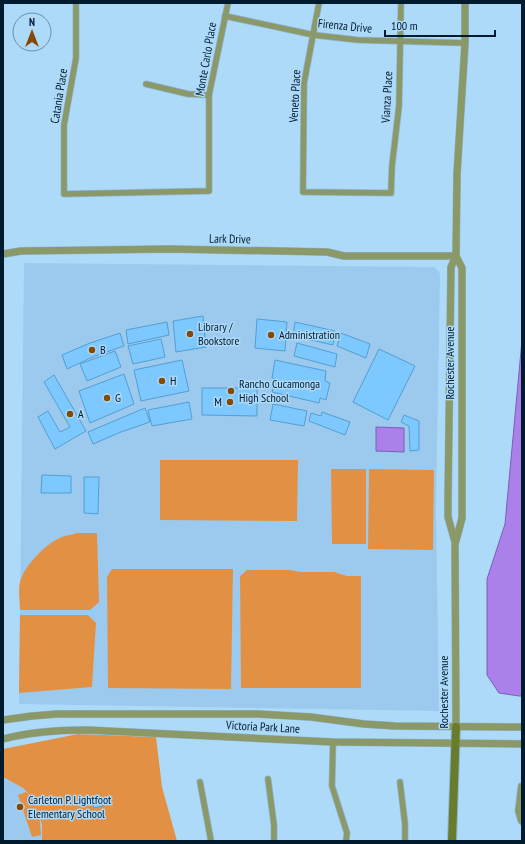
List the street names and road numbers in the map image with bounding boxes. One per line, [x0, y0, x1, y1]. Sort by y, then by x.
street label: Firenza Drive [317, 15, 373, 36]
street label: Monte Carlo Place [192, 21, 219, 97]
street label: Catania Place [47, 67, 70, 125]
street label: Veneto Place [286, 69, 303, 124]
street label: Vianza Place [378, 71, 395, 124]
street label: Lark Drive [209, 231, 251, 246]
street label: Rochester Avenue [442, 326, 457, 400]
street label: Rochester Avenue [436, 655, 451, 729]
street label: Victoria Park Lane [225, 717, 300, 736]

